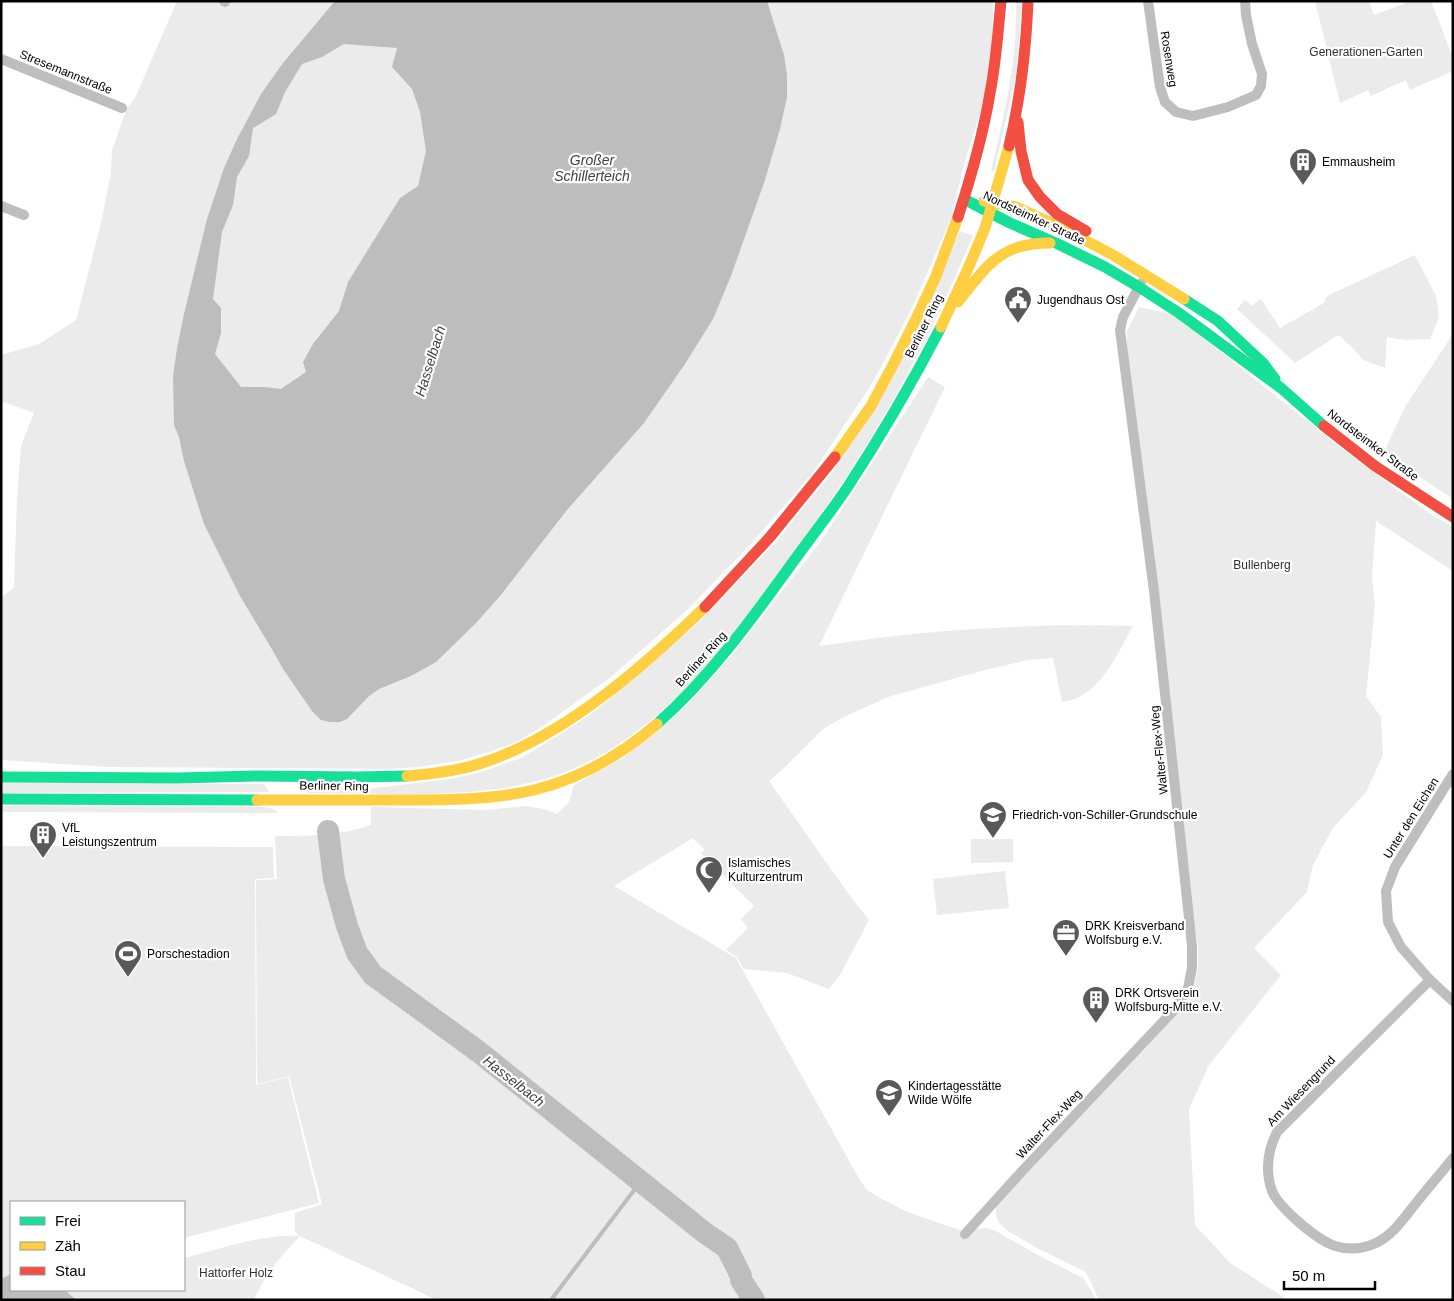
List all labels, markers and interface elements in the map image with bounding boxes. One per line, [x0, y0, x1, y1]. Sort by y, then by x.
street label: Rosenweg [1158, 30, 1180, 88]
park label: Generationen-Garten [1309, 45, 1423, 59]
street label: Stresemannstraße [18, 47, 115, 97]
building icon: Emmausheim [1288, 147, 1318, 186]
water label: Großer Schillerteich [554, 152, 630, 184]
place label: Emmausheim [1322, 155, 1395, 169]
street label: Nordsteimker Straße [981, 188, 1087, 248]
public building icon: Jugendhaus Ost [1003, 285, 1033, 324]
street label: Berliner Ring [902, 292, 946, 360]
place label: Jugendhaus Ost [1037, 293, 1125, 307]
water label: Hasselbach [412, 323, 448, 398]
street label: Nordsteimker Straße [1325, 406, 1422, 484]
park label: Bullenberg [1233, 558, 1291, 572]
street label: Berliner Ring [673, 629, 729, 689]
street label: Walter-Flex-Weg [1147, 705, 1171, 795]
street label: Unter den Eichen [1380, 775, 1442, 861]
street label: Berliner Ring [299, 778, 369, 794]
school or university icon: Friedrich-von-Schiller-Grundschule [978, 800, 1008, 839]
place label: Friedrich-von-Schiller-Grundschule [1012, 808, 1198, 822]
building icon: VfL Leistungszentrum [28, 820, 58, 859]
place label: VfL Leistungszentrum [62, 821, 157, 849]
mosque icon: Islamisches Kulturzentrum [694, 855, 724, 894]
place label: Islamisches Kulturzentrum [728, 856, 803, 884]
office icon: DRK Kreisverband Wolfsburg e.V. [1051, 918, 1081, 957]
place label: DRK Kreisverband Wolfsburg e.V. [1085, 919, 1184, 947]
sports icon: Porschestadion [113, 939, 143, 978]
place label: Porschestadion [147, 947, 230, 961]
building icon: DRK Ortsverein Wolfsburg-Mitte e.V. [1081, 985, 1111, 1024]
place label: DRK Ortsverein Wolfsburg-Mitte e.V. [1115, 986, 1222, 1014]
water label: Hasselbach [480, 1052, 548, 1110]
street label: Am Wiesengrund [1264, 1053, 1338, 1129]
school or university icon: Kindertagesstätte Wilde Wölfe [874, 1078, 904, 1117]
place label: Kindertagesstätte Wilde Wölfe [908, 1079, 1002, 1107]
street label: Walter-Flex-Weg [1013, 1087, 1085, 1161]
legend [10, 1201, 185, 1291]
text: Frei [55, 1212, 81, 1229]
text: Zäh [55, 1237, 81, 1254]
scale bar [1284, 1258, 1375, 1290]
text: Stau [55, 1262, 86, 1279]
park label: Hattorfer Holz [199, 1266, 273, 1280]
text: 50 m [1292, 1267, 1325, 1284]

